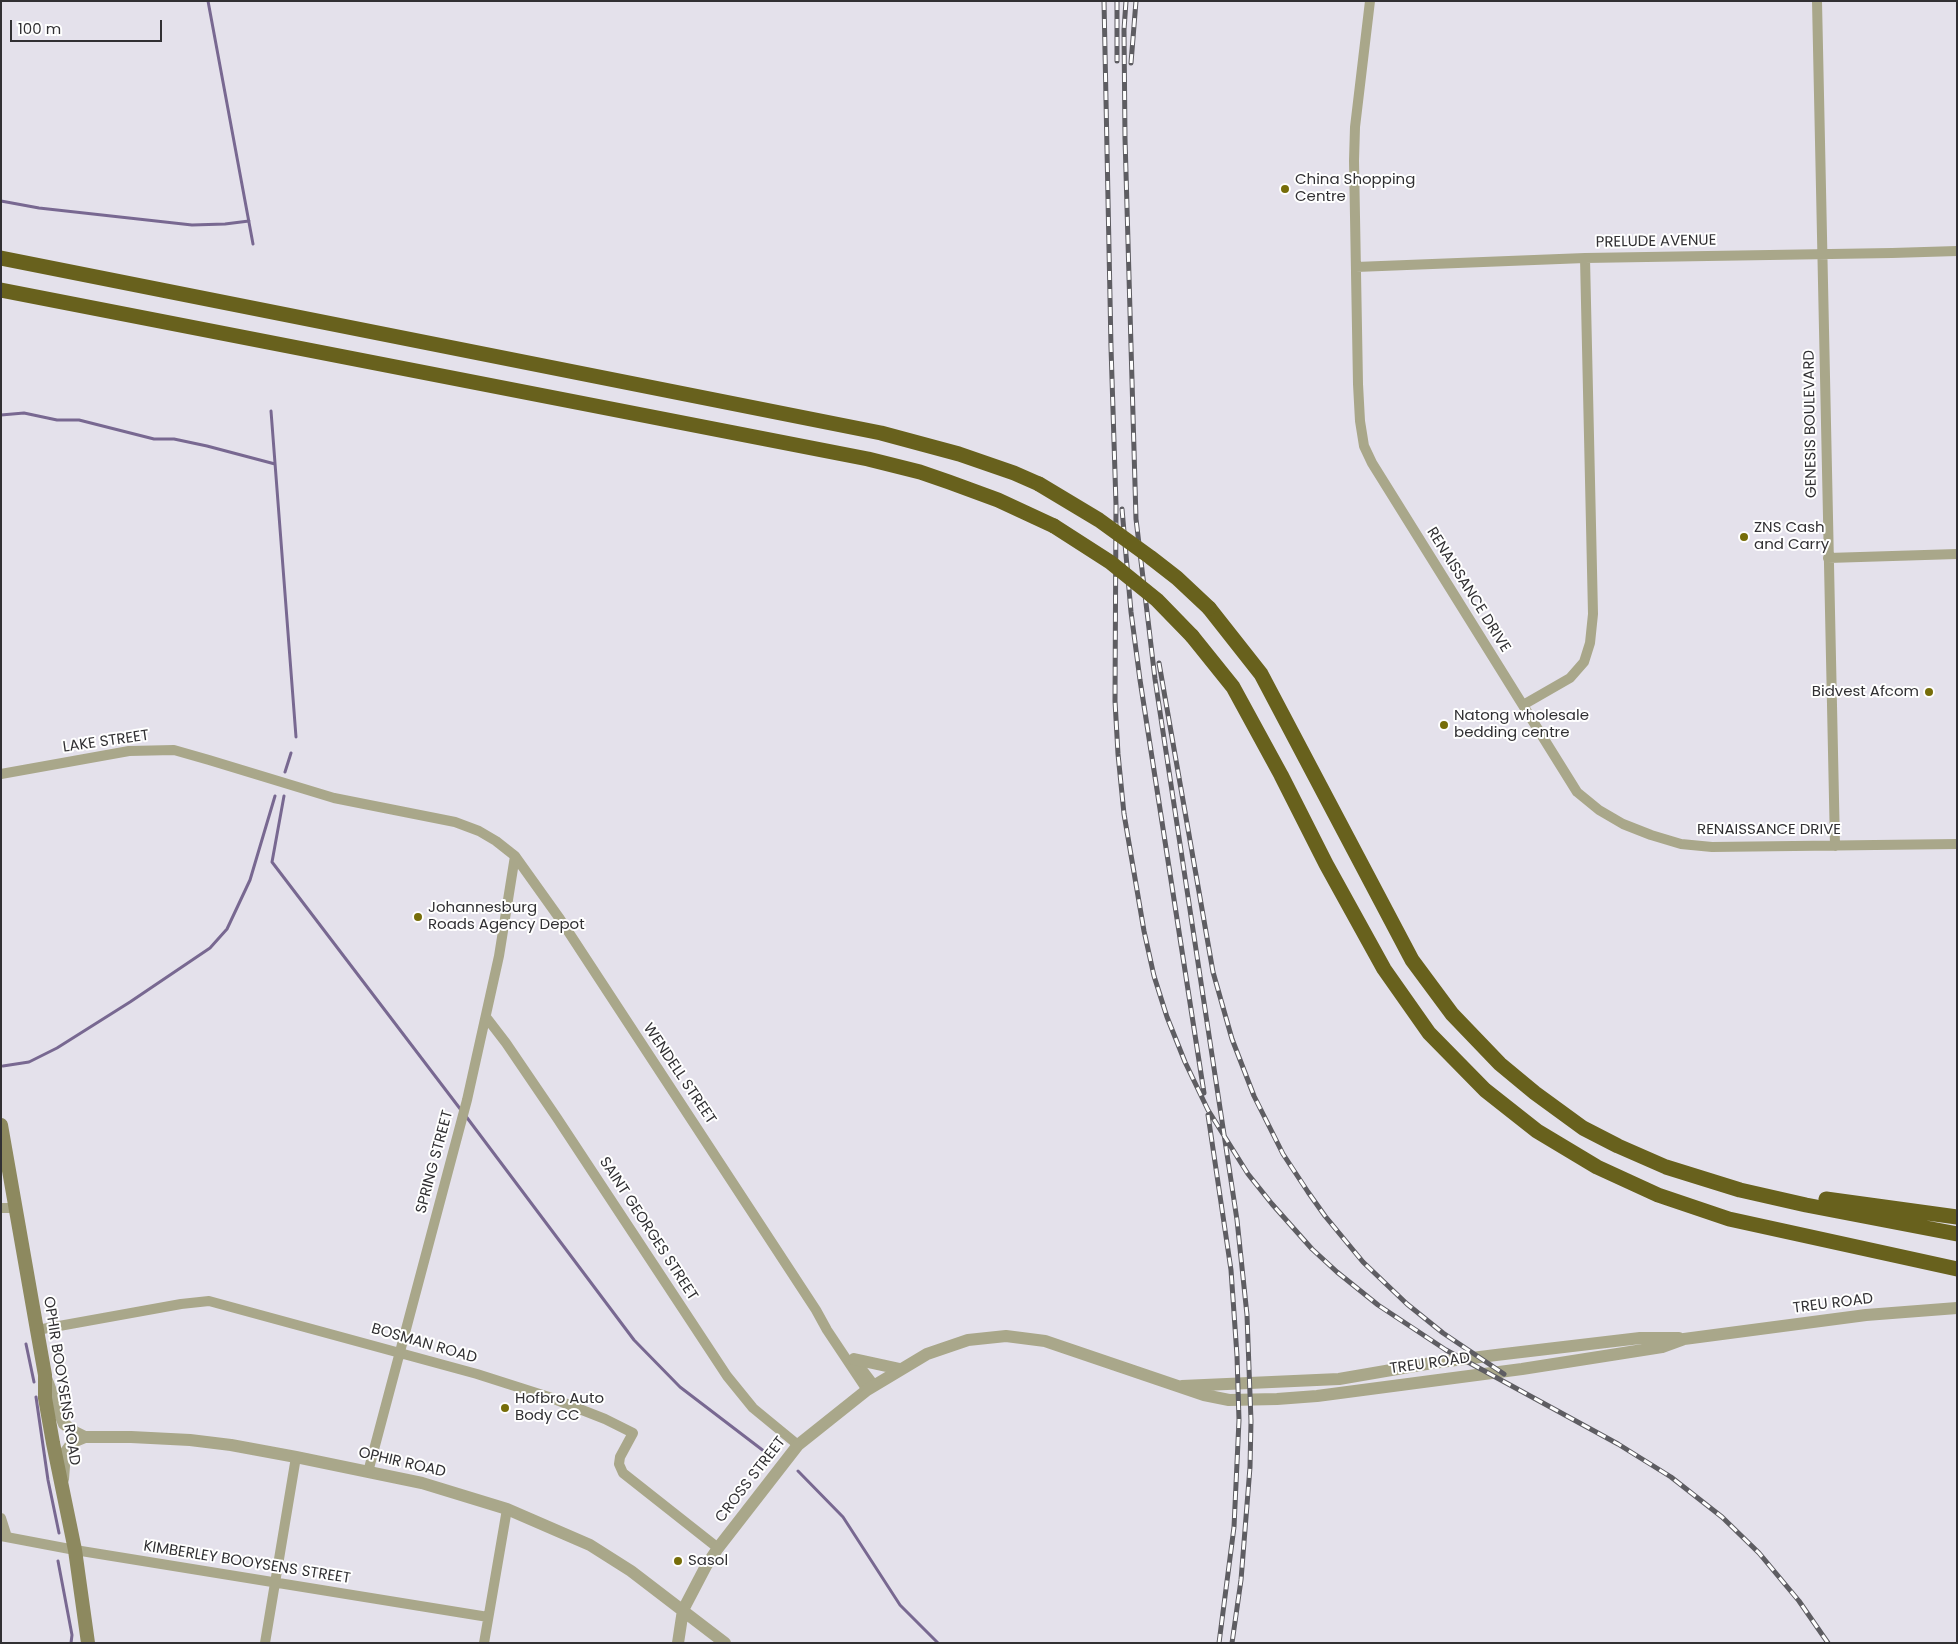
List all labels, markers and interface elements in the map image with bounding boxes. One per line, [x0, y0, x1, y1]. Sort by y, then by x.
scale bar [12, 10, 165, 42]
text: 100 m [18, 18, 61, 39]
place label: China Shopping Centre [1295, 171, 1415, 206]
marker: China Shopping Centre [1279, 183, 1291, 195]
street label: PRELUDE AVENUE [1595, 232, 1717, 252]
street label: GENESIS BOULEVARD [1801, 350, 1821, 498]
place label: ZNS Cash and Carry [1754, 519, 1829, 554]
street label: RENAISSANCE DRIVE [1422, 524, 1514, 656]
marker: ZNS Cash and Carry [1738, 531, 1750, 543]
place label: Bidvest Afcom [1812, 683, 1919, 701]
marker: Bidvest Afcom [1923, 686, 1935, 698]
place label: Natong wholesale bedding centre [1454, 707, 1589, 742]
marker: Natong wholesale bedding centre [1438, 719, 1450, 731]
street label: LAKE STREET [62, 727, 150, 757]
street label: RENAISSANCE DRIVE [1697, 821, 1841, 839]
place label: Johannesburg Roads Agency Depot [428, 899, 585, 934]
marker: Johannesburg Roads Agency Depot [412, 911, 424, 923]
street label: WENDELL STREET [639, 1020, 719, 1128]
street label: SPRING STREET [413, 1108, 457, 1216]
street label: SAINT GEORGES STREET [595, 1154, 701, 1304]
street label: TREU ROAD [1792, 1290, 1874, 1318]
street label: OPHIR BOOYSENS ROAD [39, 1295, 83, 1467]
street label: BOSMAN ROAD [369, 1320, 479, 1368]
street label: TREU ROAD [1389, 1349, 1471, 1379]
place label: Hofbro Auto Body CC [515, 1390, 604, 1425]
marker: Hofbro Auto Body CC [499, 1402, 511, 1414]
street label: CROSS STREET [712, 1434, 790, 1526]
street label: OPHIR ROAD [356, 1444, 448, 1482]
street label: KIMBERLEY BOOYSENS STREET [142, 1538, 352, 1588]
place label: Sasol [688, 1552, 728, 1570]
marker: Sasol [672, 1555, 684, 1567]

